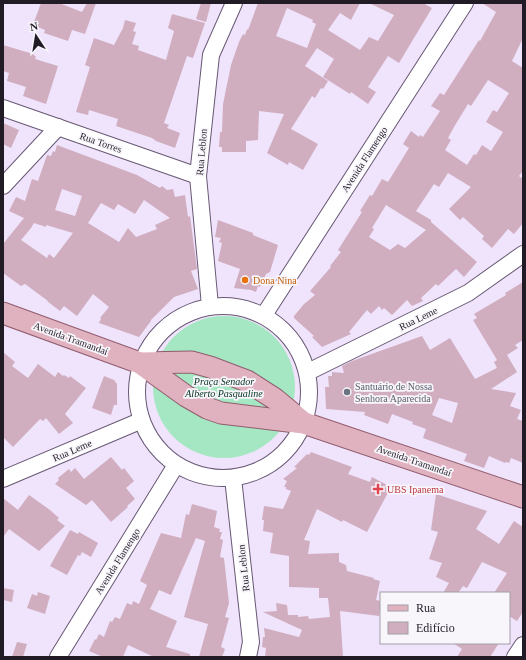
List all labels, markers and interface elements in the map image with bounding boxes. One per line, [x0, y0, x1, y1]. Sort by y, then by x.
north arrow [16, 16, 56, 56]
text: N [29, 20, 39, 33]
street label: Avenida Flamengo [339, 125, 390, 194]
street label: Rua Leblon [194, 128, 209, 176]
street label: Rua Torres [78, 130, 123, 155]
marker: Dona Nina [240, 275, 250, 285]
place label: Dona Nina [253, 275, 297, 286]
street label: Rua Leme [397, 304, 440, 332]
street label: Avenida Tramandaí [32, 320, 110, 357]
park label: Praça Senador Alberto Pasqualine [184, 376, 263, 399]
place label: Santuário de Nossa Senhora Aparecida [355, 381, 433, 404]
marker: Santuário de Nossa Senhora Aparecida [342, 387, 352, 397]
street label: Rua Leme [51, 437, 94, 464]
street label: Avenida Tramandaí [375, 443, 453, 479]
marker: UBS Ipanema [372, 483, 384, 495]
place label: UBS Ipanema [387, 484, 444, 495]
street label: Avenida Flamengo [93, 526, 142, 596]
street label: Rua Leblon [236, 544, 251, 592]
legend [380, 592, 510, 644]
text: Rua [416, 601, 436, 615]
text: Edifício [416, 621, 455, 635]

